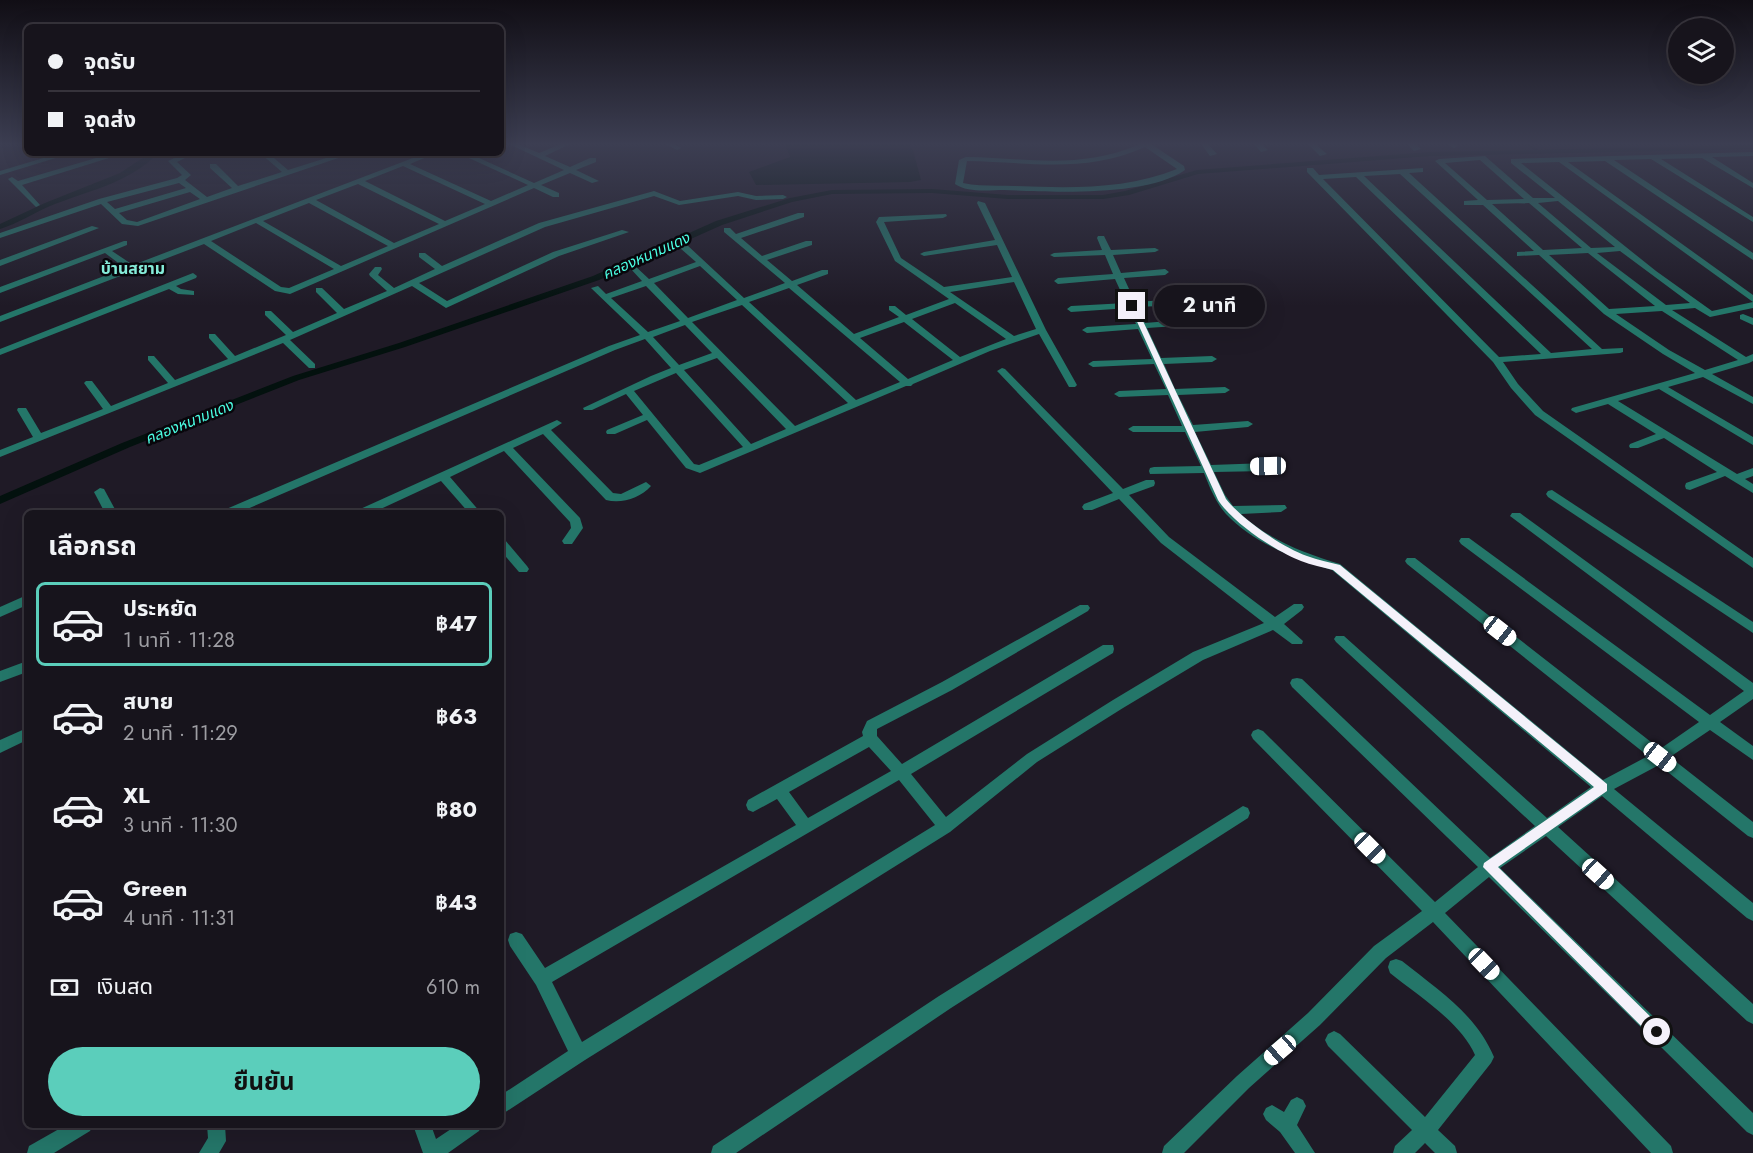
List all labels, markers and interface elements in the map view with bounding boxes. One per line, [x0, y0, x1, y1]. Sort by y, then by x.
map controls [1668, 18, 1734, 84]
button: layers [1668, 18, 1734, 84]
text: จุดรับ [84, 45, 136, 77]
text: จุดส่ง [84, 103, 136, 135]
water label: คลองหนามแดง [599, 227, 694, 285]
district label: บ้านสยาม [101, 257, 165, 280]
callout: 2 นาที [1153, 285, 1264, 327]
text: 2 นาที [1183, 291, 1236, 320]
route end [1118, 292, 1145, 319]
water label: คลองหนามแดง [142, 394, 237, 450]
car [1250, 457, 1286, 475]
text: เลือกรถ [48, 526, 137, 565]
text: ประหยัด [123, 592, 198, 624]
icon: car [51, 597, 105, 651]
text: ฿47 [436, 607, 477, 639]
car [1480, 613, 1520, 649]
text: 1 นาที · 11:28 [123, 626, 235, 655]
text: สบาย [123, 685, 173, 717]
icon: car [51, 690, 105, 744]
text: ฿63 [436, 700, 477, 732]
text: 2 นาที · 11:29 [123, 719, 238, 748]
car [1640, 739, 1680, 775]
text: XL [123, 779, 150, 811]
icon: car [51, 783, 105, 837]
text: ฿80 [436, 793, 477, 825]
text: 3 นาที · 11:30 [123, 811, 237, 840]
car [1351, 829, 1389, 867]
car [1579, 855, 1617, 893]
text: Green [123, 872, 187, 904]
icon: car [51, 876, 105, 930]
text: ฿43 [435, 886, 477, 918]
text: 4 นาที · 11:31 [123, 904, 235, 933]
car [1465, 945, 1503, 983]
text: เงินสด [96, 970, 153, 1002]
icon: cash [48, 971, 81, 1004]
text: 610 m [426, 973, 480, 1002]
route start [1643, 1018, 1670, 1045]
car [1261, 1031, 1299, 1069]
button: ยืนยัน [48, 1047, 480, 1116]

